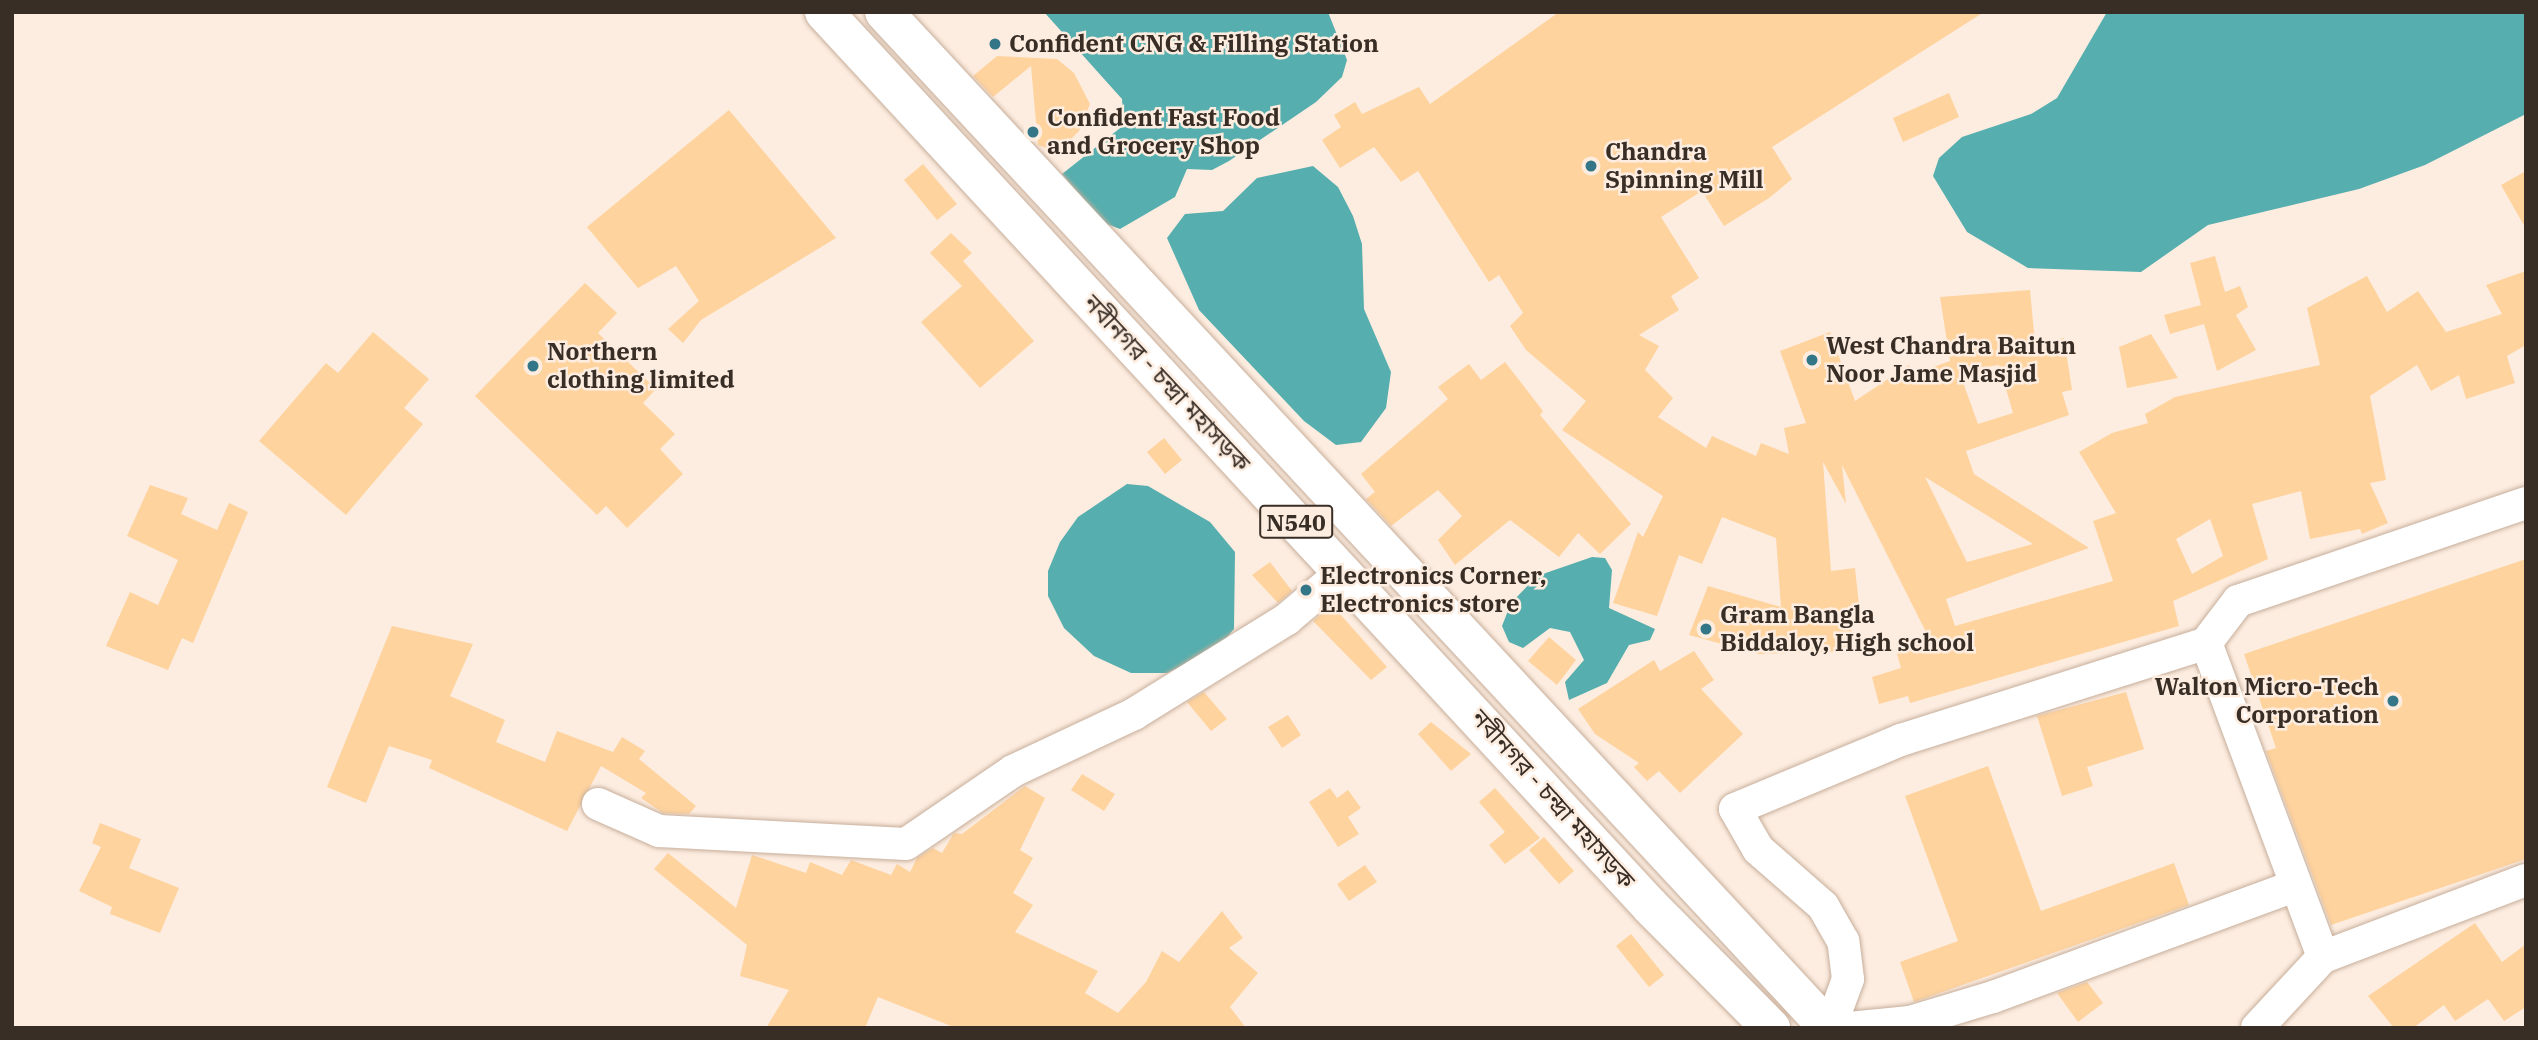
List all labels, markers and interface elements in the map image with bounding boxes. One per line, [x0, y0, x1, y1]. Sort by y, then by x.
place label: Confident CNG & Filling Station [1009, 30, 1379, 58]
marker: Confident CNG & Filling Station [987, 36, 1003, 52]
place label: Confident Fast Food and Grocery Shop [1047, 104, 1280, 160]
marker: Confident Fast Food and Grocery Shop [1025, 124, 1041, 140]
place label: Chandra Spinning Mill [1605, 138, 1764, 194]
marker: Chandra Spinning Mill [1583, 158, 1599, 174]
street label: নবীনগর - চন্দ্রা মহাসড়ক [1078, 289, 1256, 477]
place label: West Chandra Baitun Noor Jame Masjid [1826, 332, 2076, 388]
place label: Northern clothing limited [547, 338, 735, 394]
marker: West Chandra Baitun Noor Jame Masjid [1804, 352, 1820, 368]
marker: Northern clothing limited [525, 358, 541, 374]
road number: N540 [1258, 502, 1334, 542]
place label: Electronics Corner, Electronics store [1320, 562, 1547, 618]
marker: Electronics Corner, Electronics store [1298, 582, 1314, 598]
place label: Gram Bangla Biddaloy, High school [1720, 601, 1974, 657]
marker: Gram Bangla Biddaloy, High school [1698, 621, 1714, 637]
place label: Walton Micro-Tech Corporation [2155, 673, 2379, 729]
marker: Walton Micro-Tech Corporation [2385, 693, 2401, 709]
street label: নবীনগর - চন্দ্রা মহাসড়ক [1465, 704, 1641, 894]

